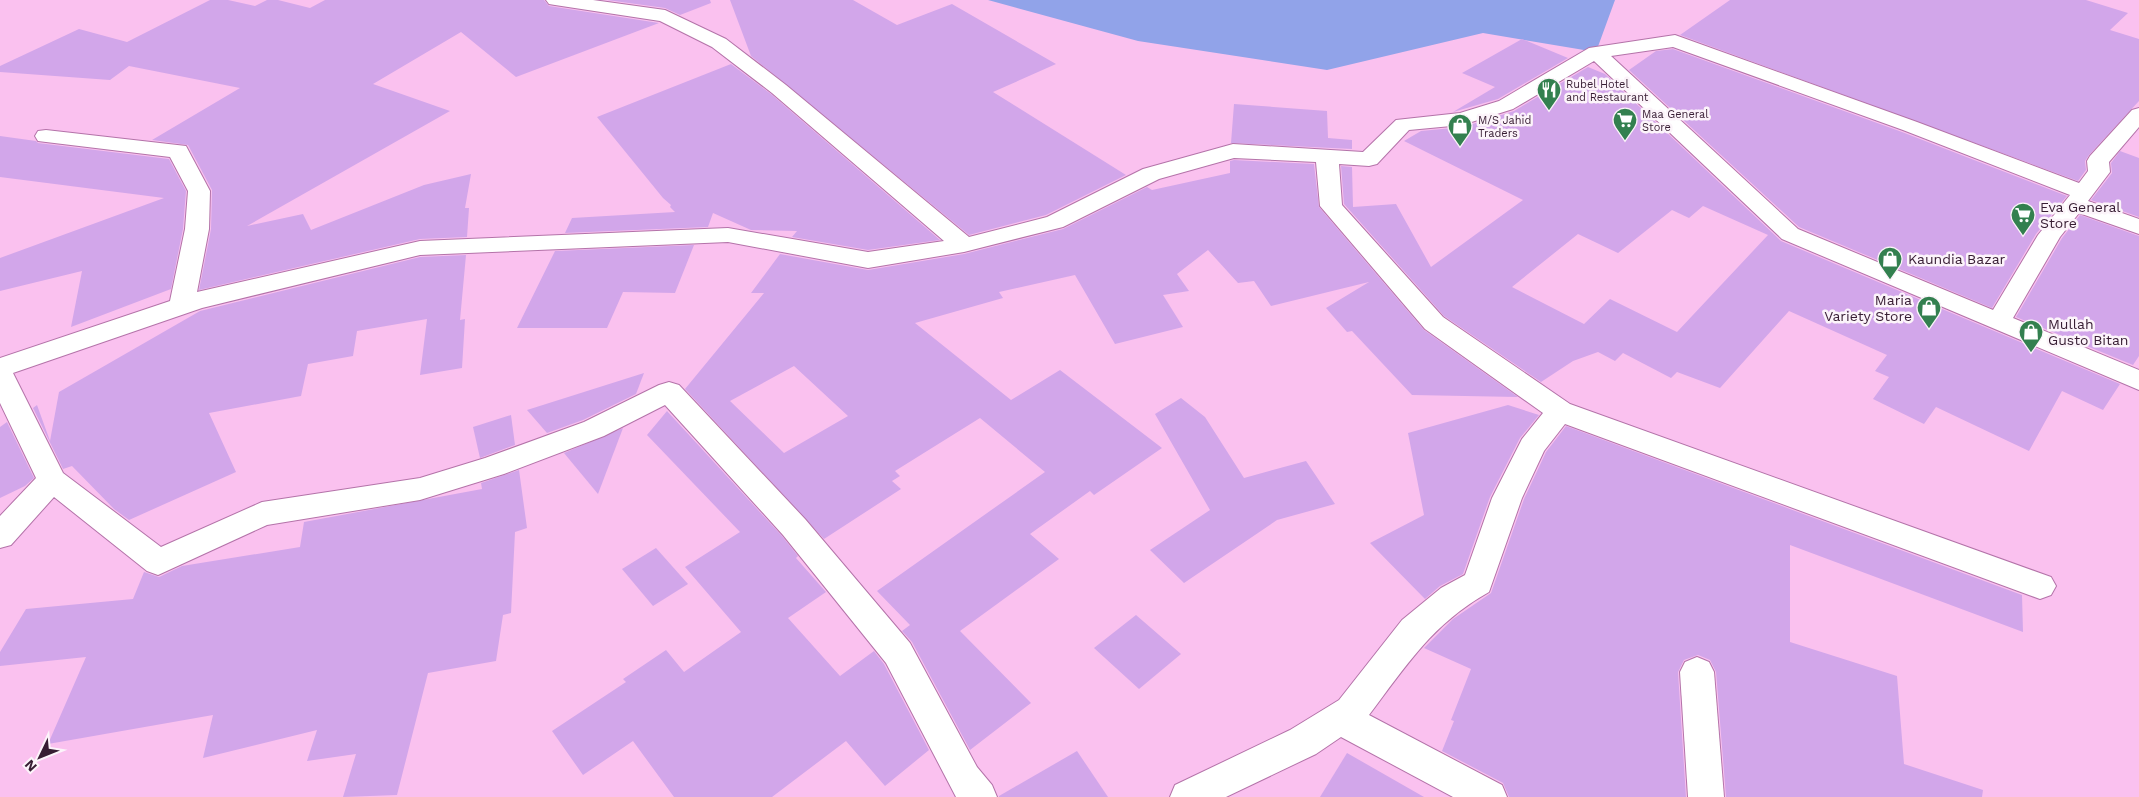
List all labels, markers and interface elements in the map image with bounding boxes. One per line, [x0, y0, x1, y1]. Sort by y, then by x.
restaurant icon: Rubel Hotel and Restaurant [1536, 77, 1562, 111]
place label: Rubel Hotel and Restaurant [1566, 78, 1649, 104]
supermarket icon: Maa General Store [1612, 107, 1638, 141]
place label: Maa General Store [1642, 108, 1709, 134]
shop icon: M/S Jahid Traders [1447, 113, 1473, 147]
place label: M/S Jahid Traders [1478, 114, 1531, 140]
place label: Eva General Store [2040, 199, 2121, 231]
supermarket icon: Eva General Store [2010, 202, 2036, 236]
shop icon: Kaundia Bazar [1877, 246, 1903, 280]
place label: Kaundia Bazar [1908, 251, 2006, 267]
place label: Maria Variety Store [1824, 292, 1912, 324]
shop icon: Maria Variety Store [1916, 295, 1942, 329]
place label: Mullah Gusto Bitan [2048, 316, 2129, 348]
shop icon: Mullah Gusto Bitan [2018, 319, 2044, 353]
north arrow [15, 732, 65, 782]
text: N [21, 757, 40, 775]

